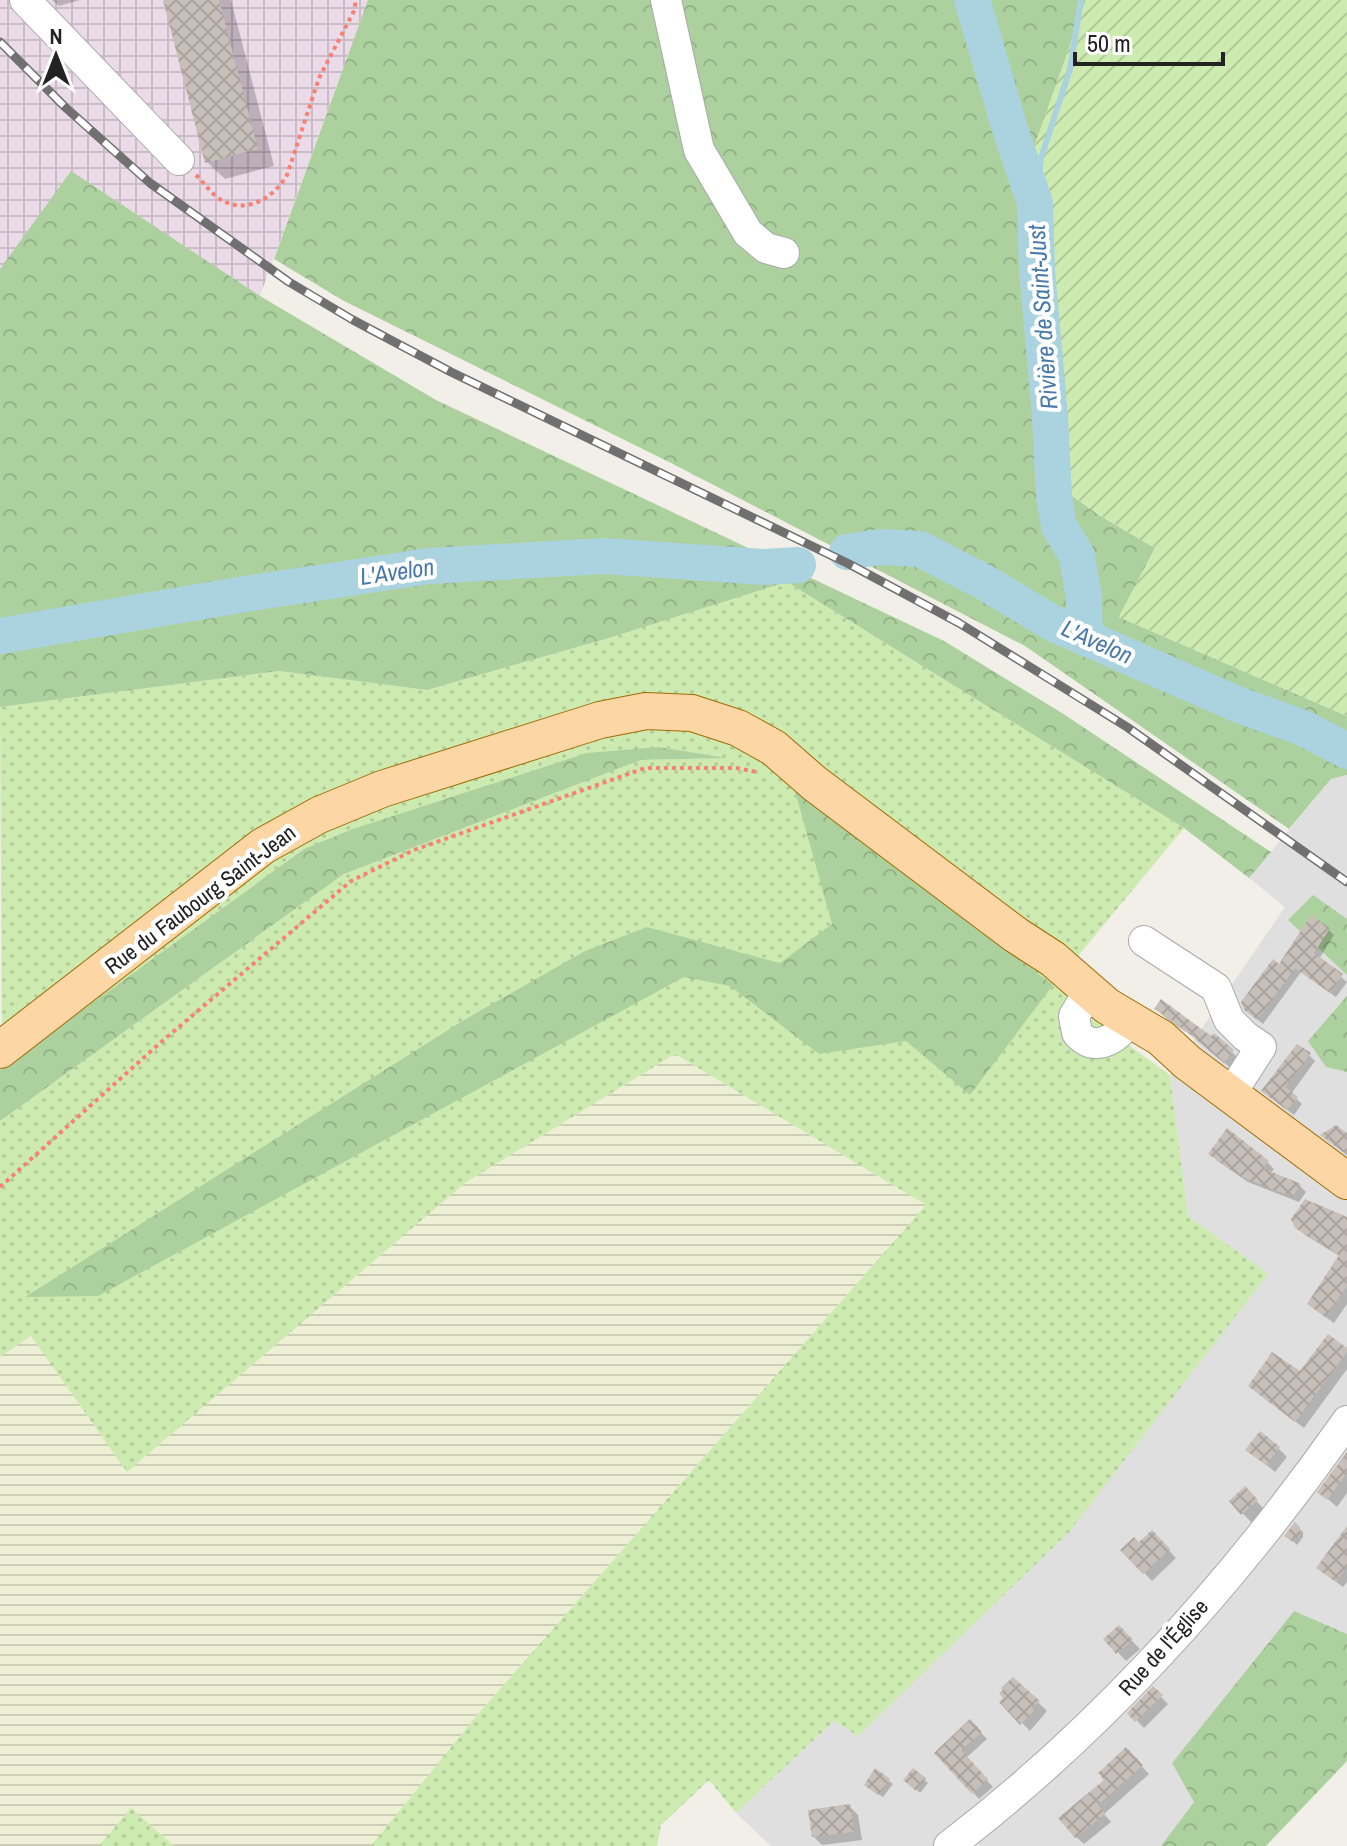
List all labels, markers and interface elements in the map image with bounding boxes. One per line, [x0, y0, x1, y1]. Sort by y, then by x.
north arrow [16, 16, 96, 96]
scale bar [1075, 16, 1223, 66]
text: N [49, 21, 63, 51]
text: 50 m [1087, 27, 1131, 59]
water label: Rivière de Saint-Just [1020, 223, 1064, 410]
water label: L'Avelon [358, 550, 436, 592]
water label: L'Avelon [1057, 611, 1138, 671]
street label: Rue du Faubourg Saint-Jean [98, 817, 302, 981]
street label: Rue de l'Église [1111, 1592, 1215, 1702]

